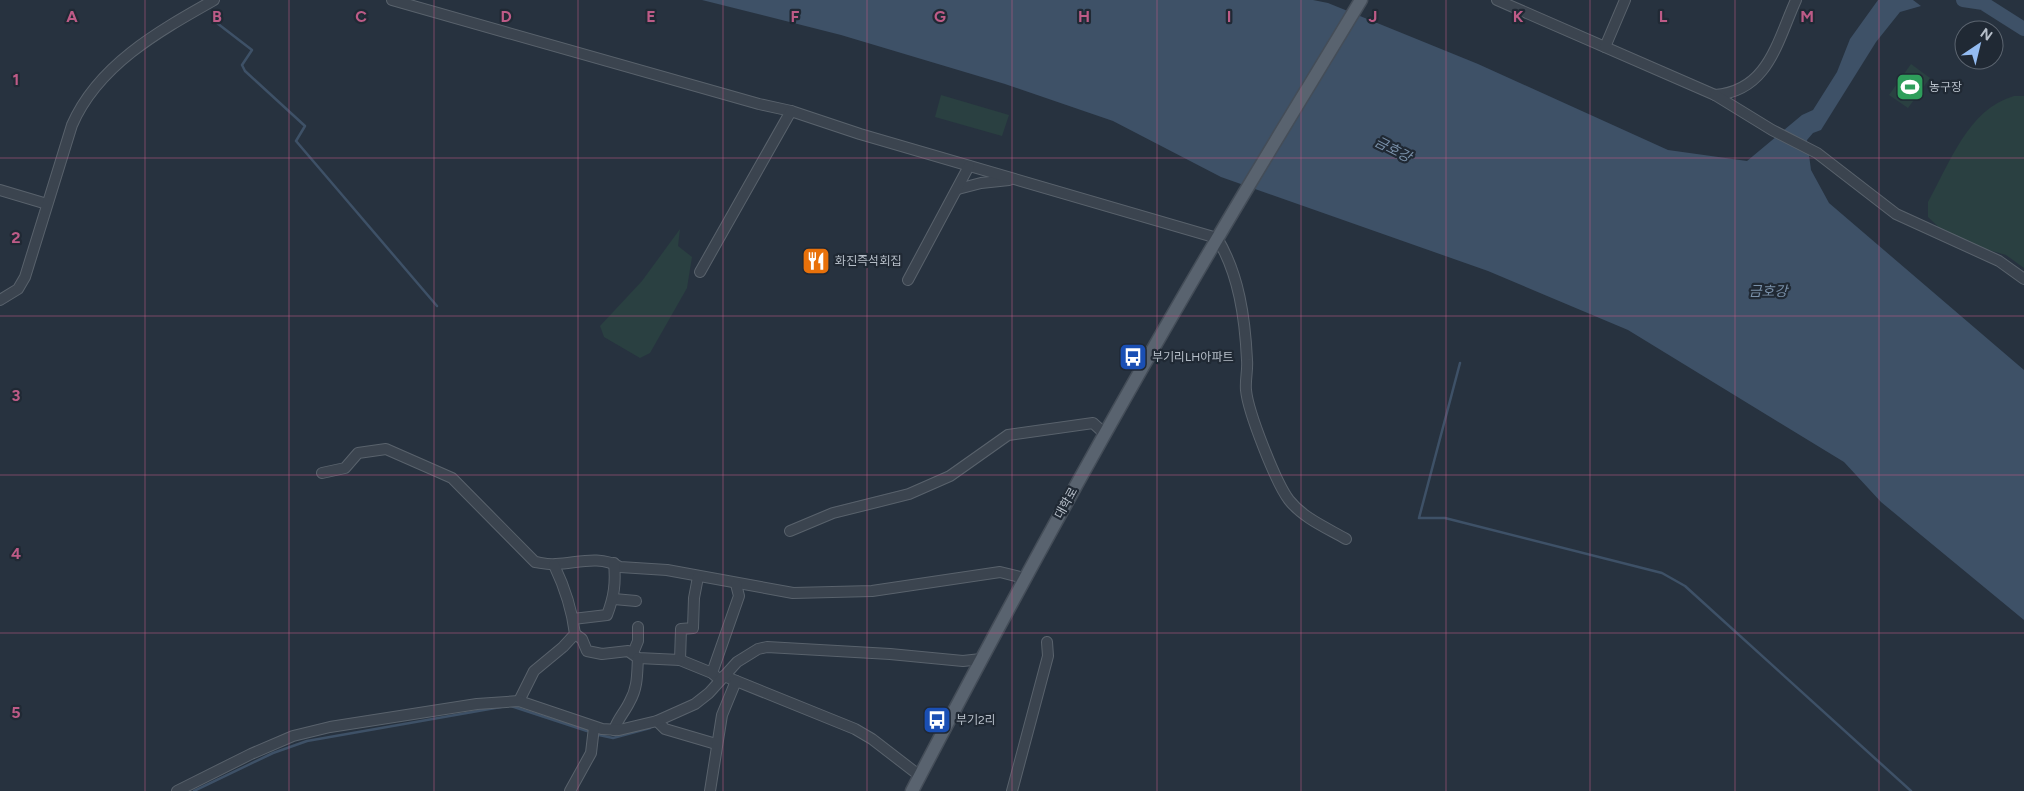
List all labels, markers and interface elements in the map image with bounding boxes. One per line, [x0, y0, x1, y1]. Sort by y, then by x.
text: A [66, 7, 78, 26]
text: B [212, 7, 222, 26]
text: C [355, 7, 367, 26]
text: D [500, 7, 512, 26]
text: E [646, 7, 656, 26]
text: F [791, 7, 800, 26]
text: G [934, 7, 946, 26]
text: H [1078, 7, 1090, 26]
text: I [1227, 7, 1231, 26]
text: J [1369, 7, 1377, 26]
text: K [1513, 7, 1524, 26]
text: L [1659, 7, 1668, 26]
text: M [1800, 7, 1814, 26]
north arrow [1954, 20, 2004, 70]
text: N [1977, 25, 1995, 45]
text: 1 [13, 70, 19, 89]
sports icon: 농구장 [1895, 72, 1925, 102]
place label: 농구장 [1929, 80, 1962, 94]
water label: 금호강 [1372, 133, 1416, 167]
text: 2 [11, 228, 21, 247]
restaurant icon: 화진즉석회집 [801, 246, 831, 276]
place label: 화진즉석회집 [835, 254, 901, 268]
water label: 금호강 [1749, 283, 1789, 300]
bus stop icon: 부기리LH아파트 [1118, 342, 1148, 372]
place label: 부기리LH아파트 [1152, 350, 1234, 364]
text: 3 [12, 386, 21, 405]
street label: 대학로 [1052, 485, 1080, 521]
text: 4 [11, 544, 21, 563]
text: 5 [11, 703, 21, 722]
bus stop icon: 부기2리 [922, 705, 952, 735]
place label: 부기2리 [956, 713, 996, 727]

